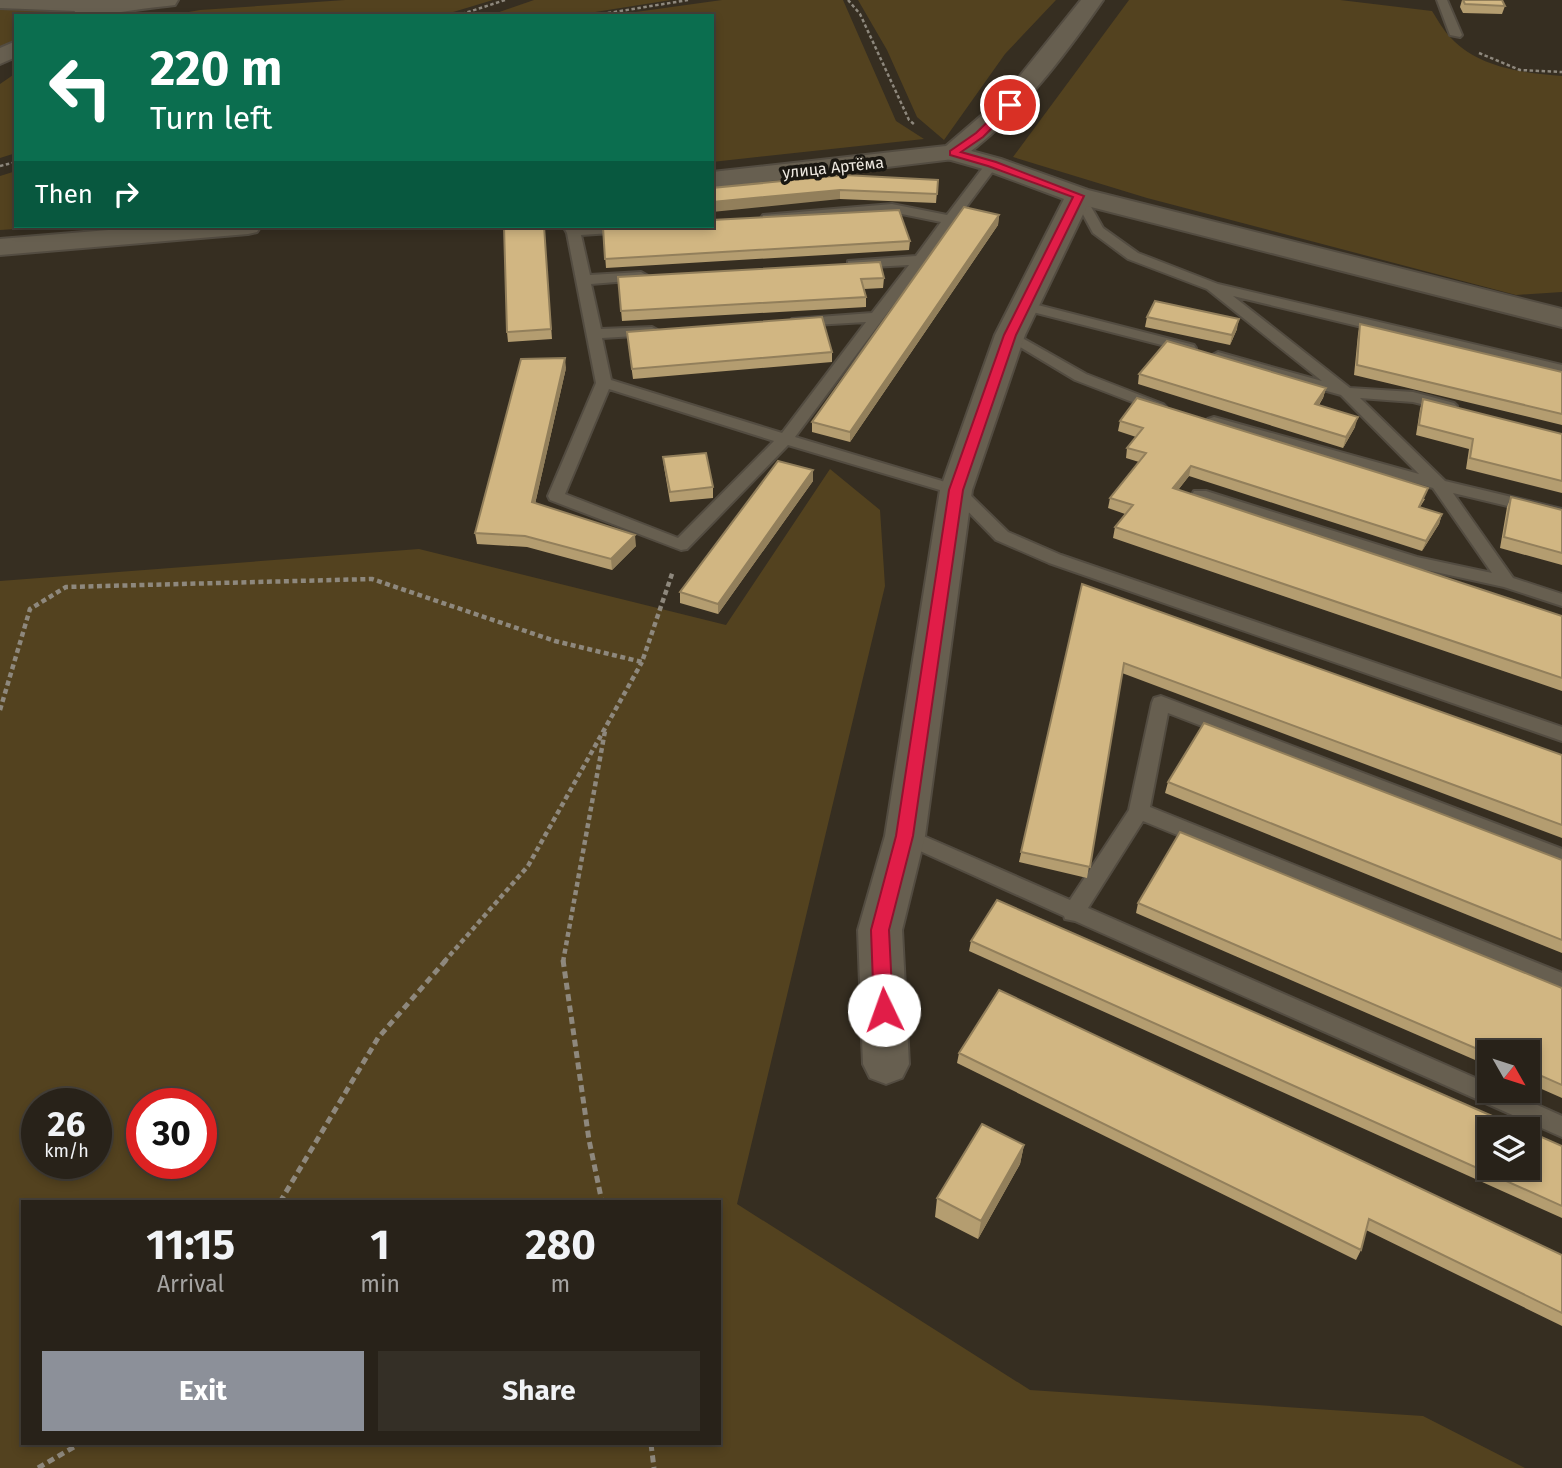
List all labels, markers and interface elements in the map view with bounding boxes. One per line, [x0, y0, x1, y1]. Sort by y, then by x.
text: 220 m [150, 39, 282, 98]
icon: left [35, 42, 126, 133]
pin [980, 75, 1040, 135]
icon: arrive [991, 86, 1029, 124]
text: Turn left [150, 99, 272, 137]
street label: улица Артёма [781, 153, 885, 182]
icon: right [107, 175, 145, 213]
text: Then [35, 179, 93, 210]
position arrow [847, 973, 921, 1047]
north arrow [1477, 1040, 1540, 1102]
map controls [1477, 1040, 1540, 1180]
speed limit sign: 30 [126, 1088, 217, 1179]
text: 26 [48, 1103, 85, 1145]
button: layers [1477, 1117, 1540, 1180]
text: km/h [44, 1140, 89, 1162]
text: 11:15 [146, 1220, 235, 1270]
text: 1 [370, 1220, 390, 1270]
text: 280 [525, 1220, 596, 1270]
text: Arrival [157, 1270, 224, 1298]
text: min [360, 1270, 400, 1298]
text: m [551, 1270, 570, 1298]
button: Exit [42, 1351, 364, 1431]
button: Share [378, 1351, 700, 1431]

